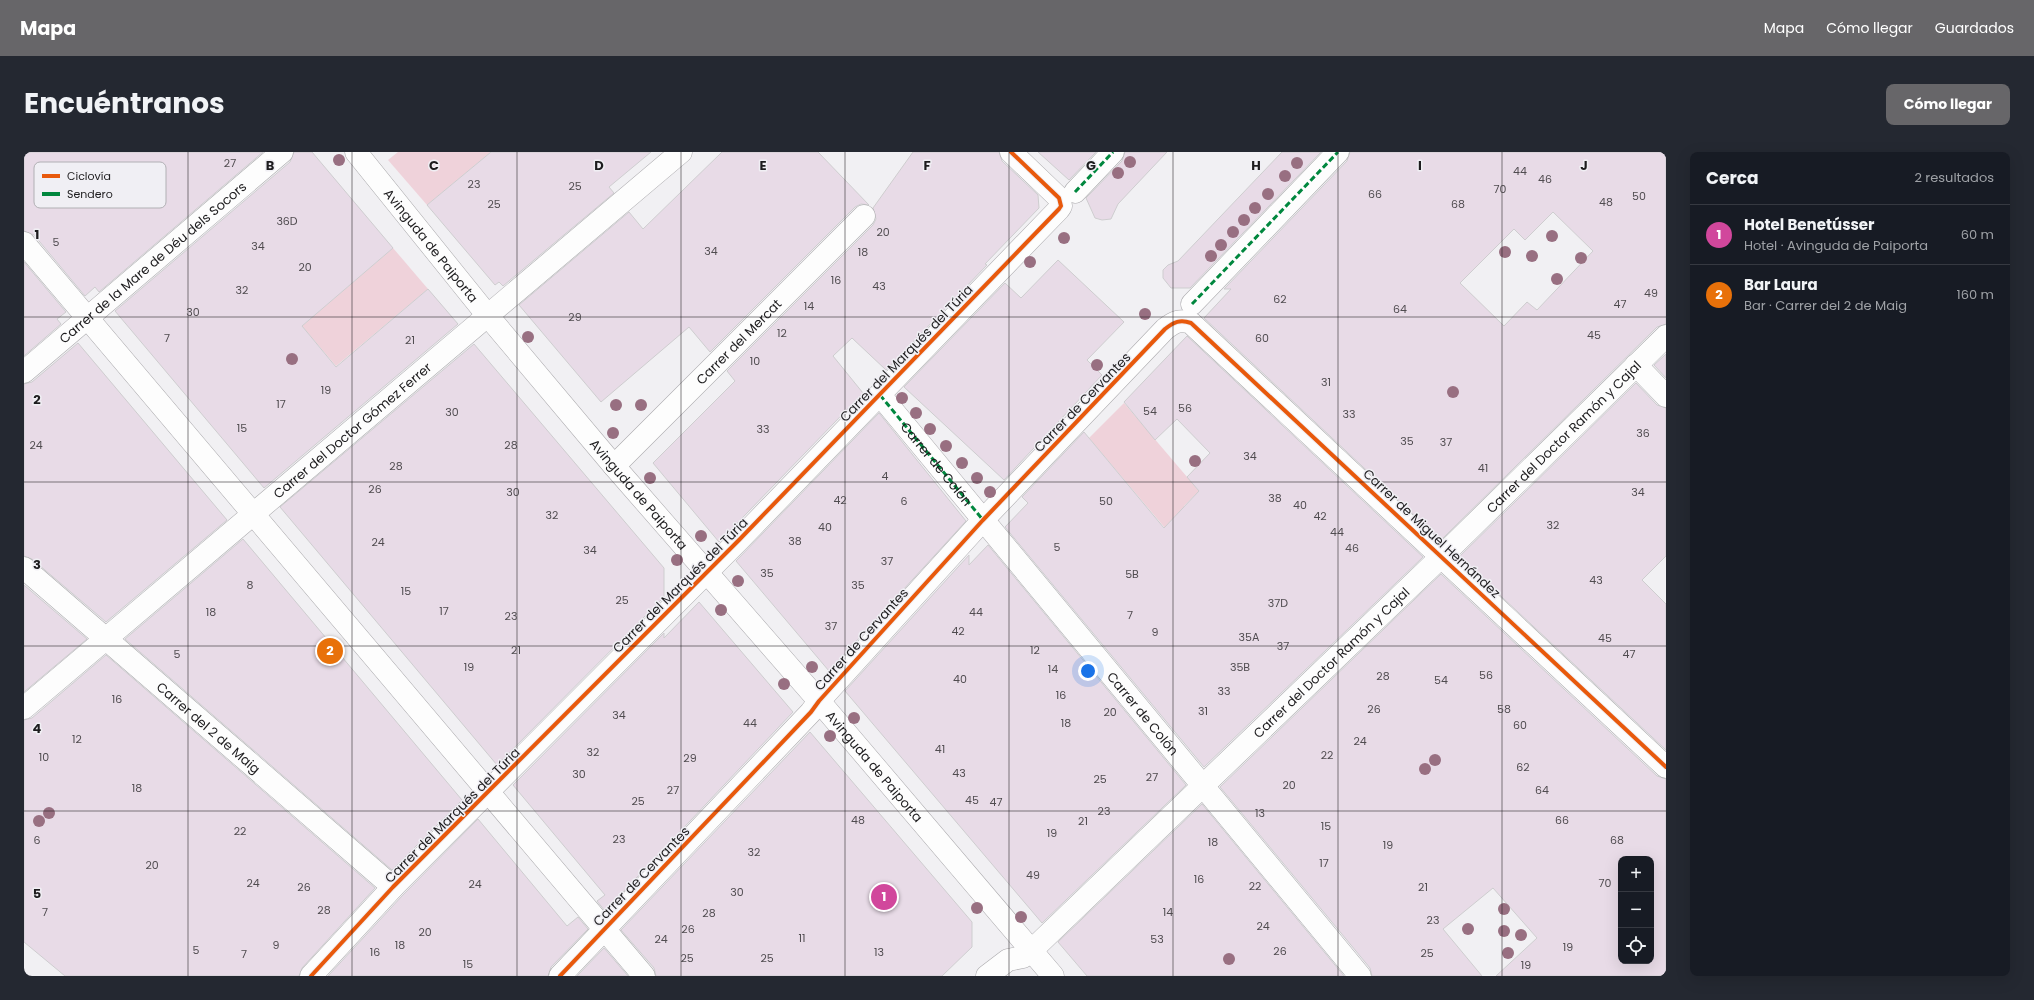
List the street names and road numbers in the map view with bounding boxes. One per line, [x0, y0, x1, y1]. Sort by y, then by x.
street label: Carrer de la Mare de Déu dels Socors [55, 177, 251, 348]
street label: Avinguda de Paiporta [379, 185, 483, 307]
street label: Carrer del Marqués del Túria [835, 280, 977, 426]
street label: Carrer del Mercat [692, 295, 786, 389]
street label: Carrer de Cervantes [1030, 348, 1135, 456]
street label: Carrer del Doctor Ramón y Cajal [1482, 357, 1646, 518]
street label: Carrer del Doctor Gómez Ferrer [269, 358, 436, 503]
street label: Carrer de Colón [896, 418, 976, 510]
street label: Avinguda de Paiporta [585, 435, 692, 554]
street label: Carrer de Miguel Hernández [1359, 465, 1505, 602]
street label: Carrer del Marqués del Túria [608, 513, 752, 657]
street label: Carrer del Doctor Ramón y Cajal [1249, 583, 1414, 743]
street label: Carrer de Cervantes [810, 584, 913, 695]
street label: Carrer de Colón [1102, 668, 1183, 760]
street label: Carrer del 2 de Maig [152, 678, 264, 778]
street label: Avinguda de Paiporta [821, 707, 927, 827]
street label: Carrer del Marqués del Túria [380, 743, 524, 887]
street label: Carrer de Cervantes [589, 822, 694, 930]

